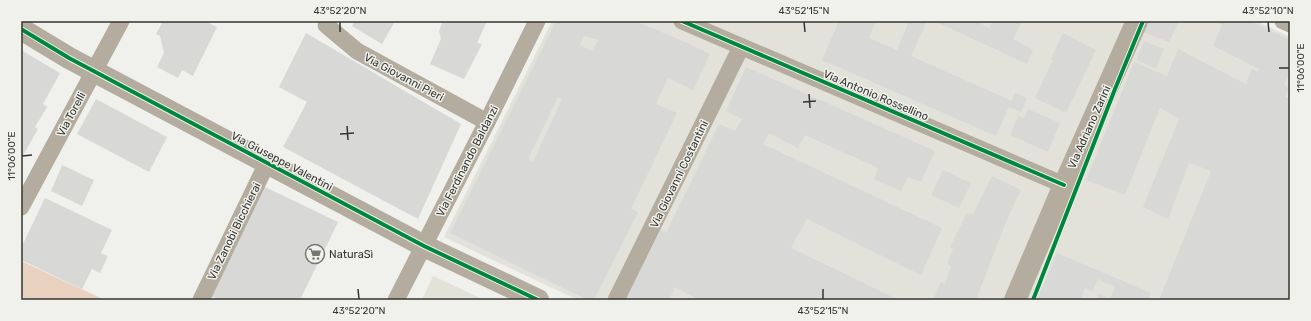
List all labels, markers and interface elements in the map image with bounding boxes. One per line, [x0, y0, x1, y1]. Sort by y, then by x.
text: 43°52'20"N [314, 5, 367, 17]
text: 43°52'15"N [779, 5, 830, 17]
text: 43°52'10"N [1242, 5, 1294, 17]
text: 11°06'00"E [1295, 43, 1307, 93]
street label: Via Giovanni Pieri [362, 51, 446, 104]
street label: Via Antonio Rossellino [821, 67, 930, 124]
street label: Via Adriano Zarini [1065, 84, 1114, 171]
street label: Via Torelli [54, 90, 88, 139]
street label: Via Ferdinando Baldanzi [434, 104, 501, 219]
street label: Via Giovanni Costantini [648, 118, 711, 230]
street label: Via Giuseppe Valentini [229, 129, 335, 194]
text: 11°06'00"E [6, 131, 18, 181]
street label: Via Zanobi Bicchierai [205, 180, 264, 282]
supermarket icon: NaturaSì [304, 243, 326, 265]
place label: NaturaSì [329, 248, 373, 261]
text: 43°52'20"N [333, 305, 386, 317]
text: 43°52'15"N [798, 305, 849, 317]

